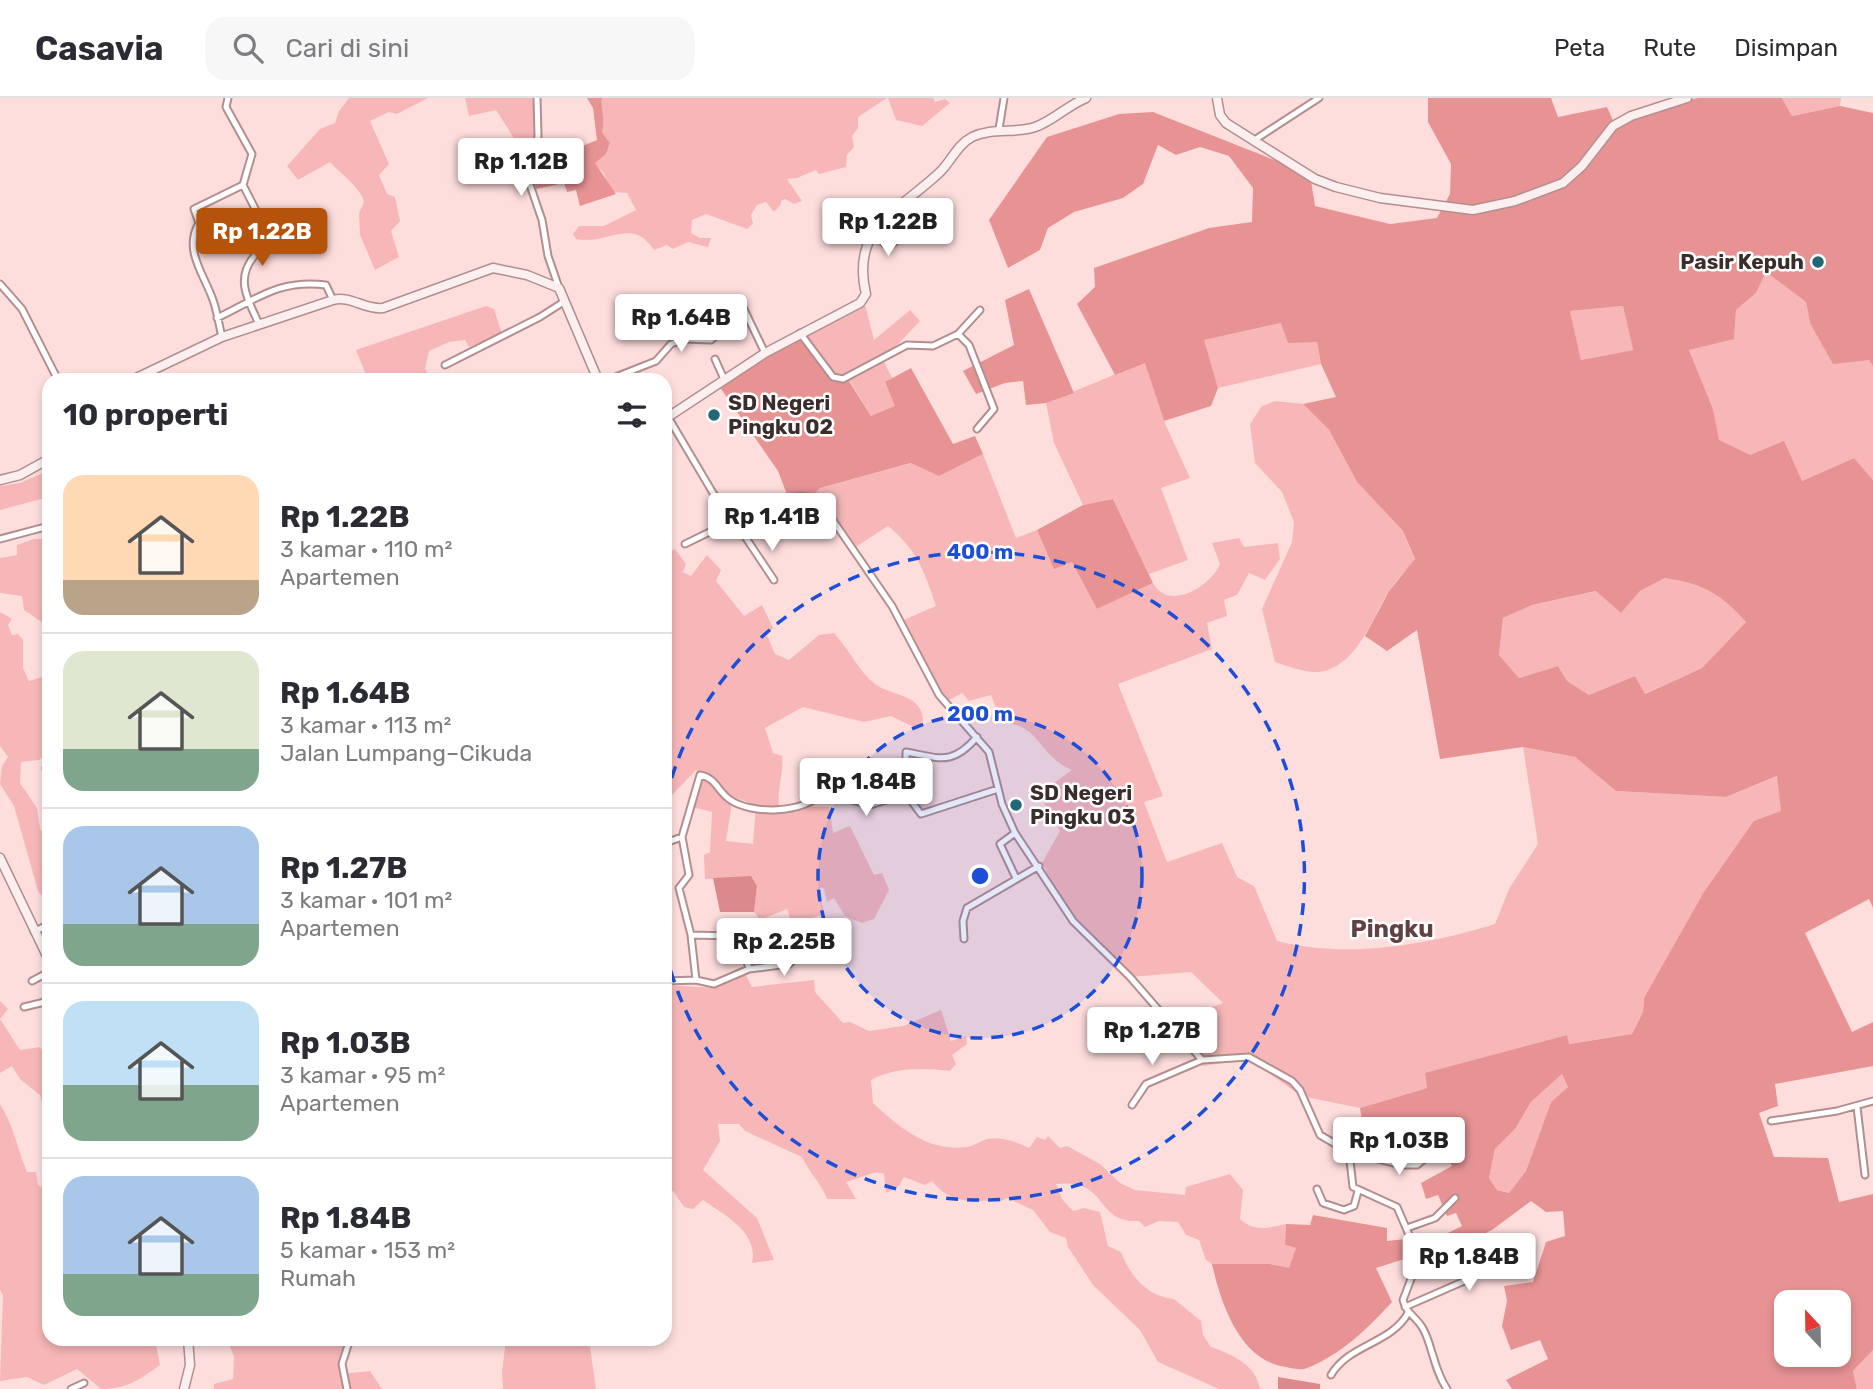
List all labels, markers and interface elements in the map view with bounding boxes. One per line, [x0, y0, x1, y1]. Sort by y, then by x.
search box [205, 17, 695, 80]
text: Casavia [35, 29, 163, 68]
icon: search [229, 29, 267, 67]
text: Cari di sini [285, 33, 409, 64]
text: Peta [1554, 34, 1605, 62]
text: Rute [1643, 34, 1696, 62]
text: Disimpan [1734, 34, 1838, 62]
pin: Rp 1.12B [449, 139, 593, 198]
text: Rp 1.12B [474, 147, 568, 175]
pin: Rp 1.22B [816, 198, 960, 258]
text: Rp 1.22B [838, 207, 938, 235]
pin: Rp 1.22B [190, 208, 334, 268]
text: Rp 1.22B [212, 217, 312, 245]
place label: Pasir Kepuh [1680, 249, 1804, 274]
marker: Pasir Kepuh [1810, 254, 1826, 270]
pin: Rp 1.64B [609, 294, 753, 354]
text: Rp 1.64B [631, 303, 731, 331]
place label: SD Negeri Pingku 02 [728, 390, 833, 439]
icon: filters [613, 396, 651, 434]
text: 10 properti [63, 397, 228, 433]
marker: SD Negeri Pingku 02 [706, 407, 722, 423]
pin: Rp 1.41B [700, 494, 844, 553]
text: Rp 1.22B [280, 499, 410, 535]
text: Rp 1.41B [724, 502, 820, 530]
icon: home [119, 503, 203, 587]
text: 3 kamar · 110 m² [280, 535, 452, 563]
text: 400 m [947, 539, 1013, 564]
text: Apartemen [280, 563, 400, 591]
text: Rp 1.64B [280, 675, 410, 711]
icon: home [119, 679, 203, 763]
text: 200 m [947, 701, 1013, 726]
text: 3 kamar · 113 m² [280, 711, 451, 739]
text: Jalan Lumpang–Cikuda [280, 739, 532, 767]
pin: Rp 1.84B [794, 758, 938, 818]
text: Rp 1.84B [816, 767, 916, 795]
place label: SD Negeri Pingku 03 [1030, 780, 1135, 829]
marker: SD Negeri Pingku 03 [1008, 797, 1024, 813]
text: Rp 1.27B [280, 850, 407, 886]
icon: home [119, 854, 203, 938]
centre of rings [968, 864, 992, 888]
text: 3 kamar · 101 m² [280, 886, 452, 914]
text: Apartemen [280, 914, 400, 942]
district label: Pingku [1350, 915, 1434, 943]
pin: Rp 2.25B [712, 918, 856, 978]
text: Rp 2.25B [733, 927, 835, 955]
pin: Rp 1.27B [1080, 1007, 1224, 1067]
text: Rp 1.27B [1103, 1016, 1201, 1044]
text: Rp 1.03B [280, 1025, 411, 1061]
icon: home [119, 1029, 203, 1113]
text: 3 kamar · 95 m² [280, 1061, 445, 1089]
text: Apartemen [280, 1089, 400, 1117]
pin: Rp 1.03B [1327, 1118, 1471, 1177]
text: Rp 1.03B [1349, 1126, 1449, 1154]
text: Rp 1.84B [280, 1200, 411, 1236]
icon: home [119, 1204, 203, 1288]
pin: Rp 1.84B [1397, 1234, 1541, 1293]
text: 5 kamar · 153 m² [280, 1236, 455, 1264]
text: Rp 1.84B [1419, 1242, 1519, 1270]
text: Rumah [280, 1264, 356, 1292]
north arrow [1774, 1290, 1852, 1367]
map controls [1774, 1290, 1851, 1367]

